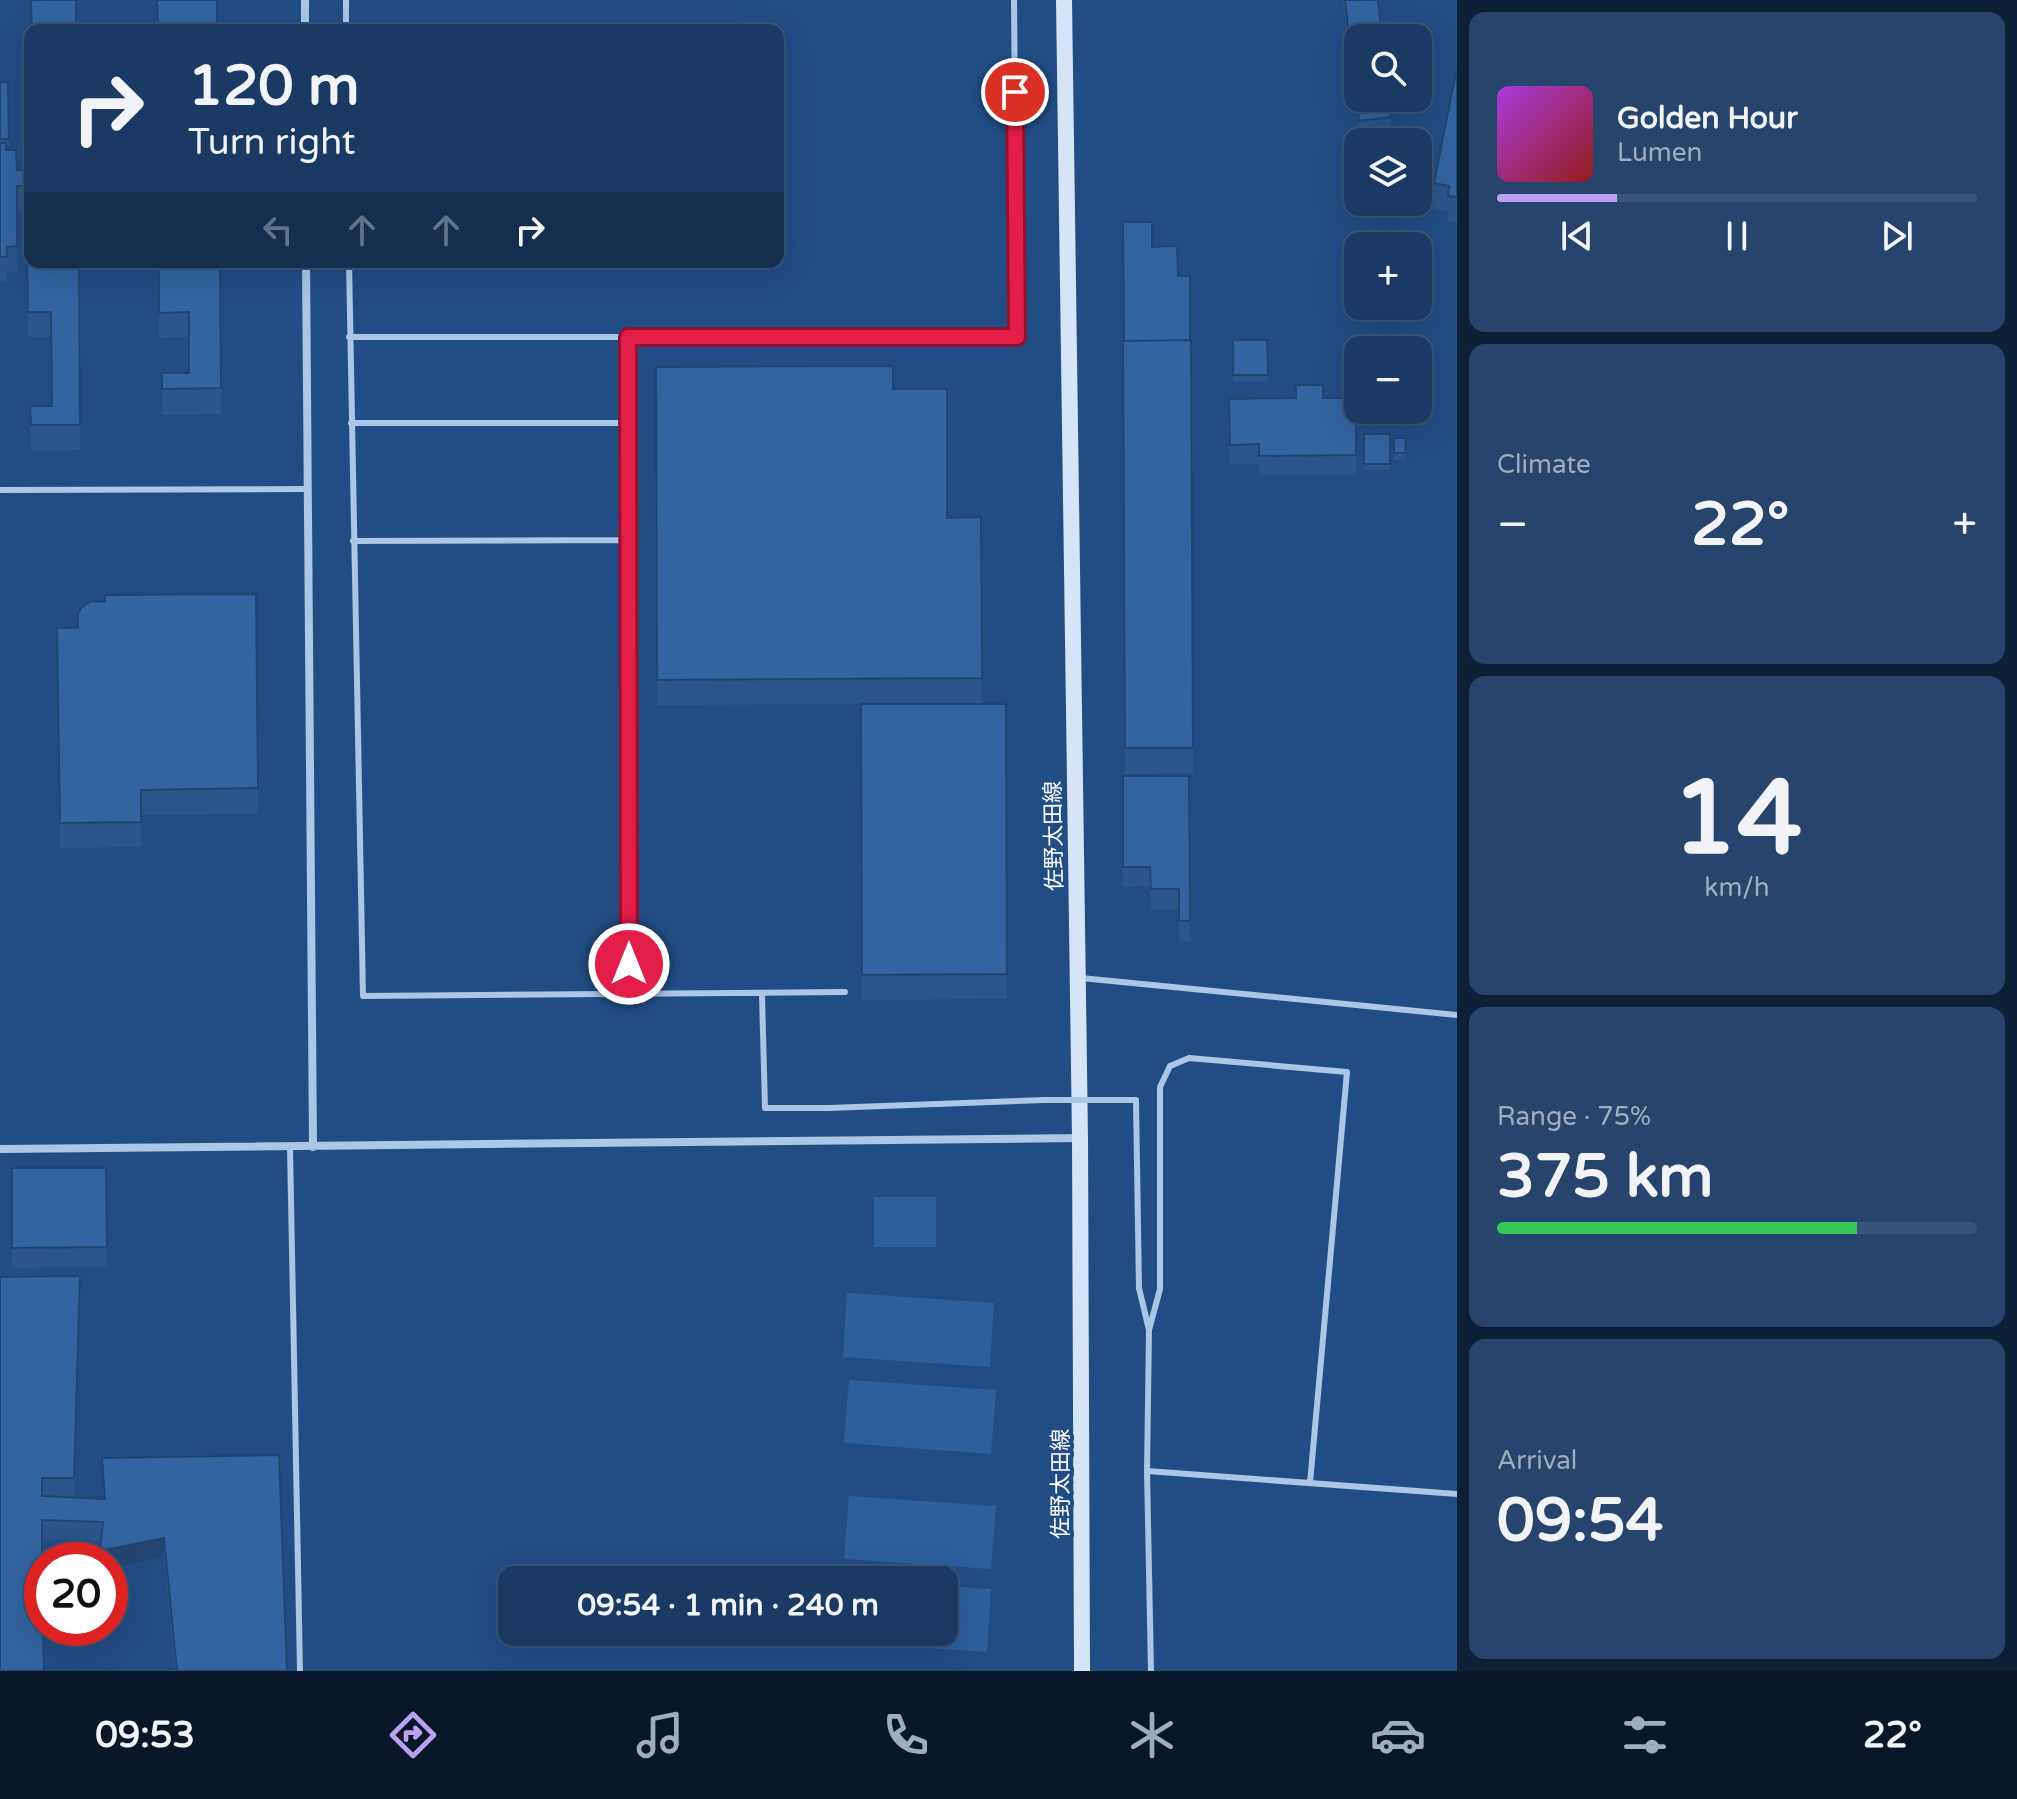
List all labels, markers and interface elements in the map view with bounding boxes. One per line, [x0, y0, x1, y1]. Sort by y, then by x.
map controls [1344, 24, 1432, 424]
button: search [1344, 24, 1432, 112]
text: 120 m [188, 53, 359, 120]
icon: right [56, 56, 160, 160]
pin [981, 58, 1049, 126]
icon: arrive [993, 70, 1037, 114]
text: Golden Hour [1617, 100, 1798, 137]
text: Turn right [188, 121, 355, 164]
button: layers [1344, 128, 1432, 216]
text: Lumen [1617, 137, 1702, 168]
icon: left [256, 208, 300, 252]
icon: ahead [340, 208, 384, 252]
icon: ahead [424, 208, 468, 252]
icon: right [508, 208, 552, 252]
icon: previous [1555, 214, 1599, 258]
icon: pause [1715, 214, 1759, 258]
icon: next [1875, 214, 1919, 258]
button: + [1344, 232, 1432, 320]
button: − [1344, 336, 1432, 424]
text: Climate [1497, 449, 1591, 480]
text: 22° [1691, 489, 1789, 561]
text: − [1497, 499, 1528, 552]
text: + [1952, 499, 1977, 552]
text: 14 [1672, 757, 1802, 882]
street label: 佐野太田線 [1040, 781, 1068, 891]
text: km/h [1704, 872, 1770, 903]
position arrow [587, 922, 671, 1006]
text: Range · 75% [1497, 1101, 1651, 1132]
text: 375 km [1497, 1141, 1713, 1213]
street label: 佐野太田線 [1048, 1429, 1074, 1539]
text: Arrival [1497, 1445, 1577, 1476]
text: 09:54 [1497, 1485, 1663, 1557]
speed limit sign: 20 [24, 1542, 128, 1646]
text: 09:54 · 1 min · 240 m [577, 1587, 879, 1624]
icon: directions [385, 1707, 441, 1763]
icon: music [632, 1707, 688, 1763]
icon: phone [878, 1707, 934, 1763]
icon: climate [1124, 1707, 1180, 1763]
icon: car [1370, 1707, 1426, 1763]
icon: filters [1617, 1707, 1673, 1763]
text: 09:53 [95, 1714, 195, 1757]
text: 22° [1863, 1714, 1922, 1757]

